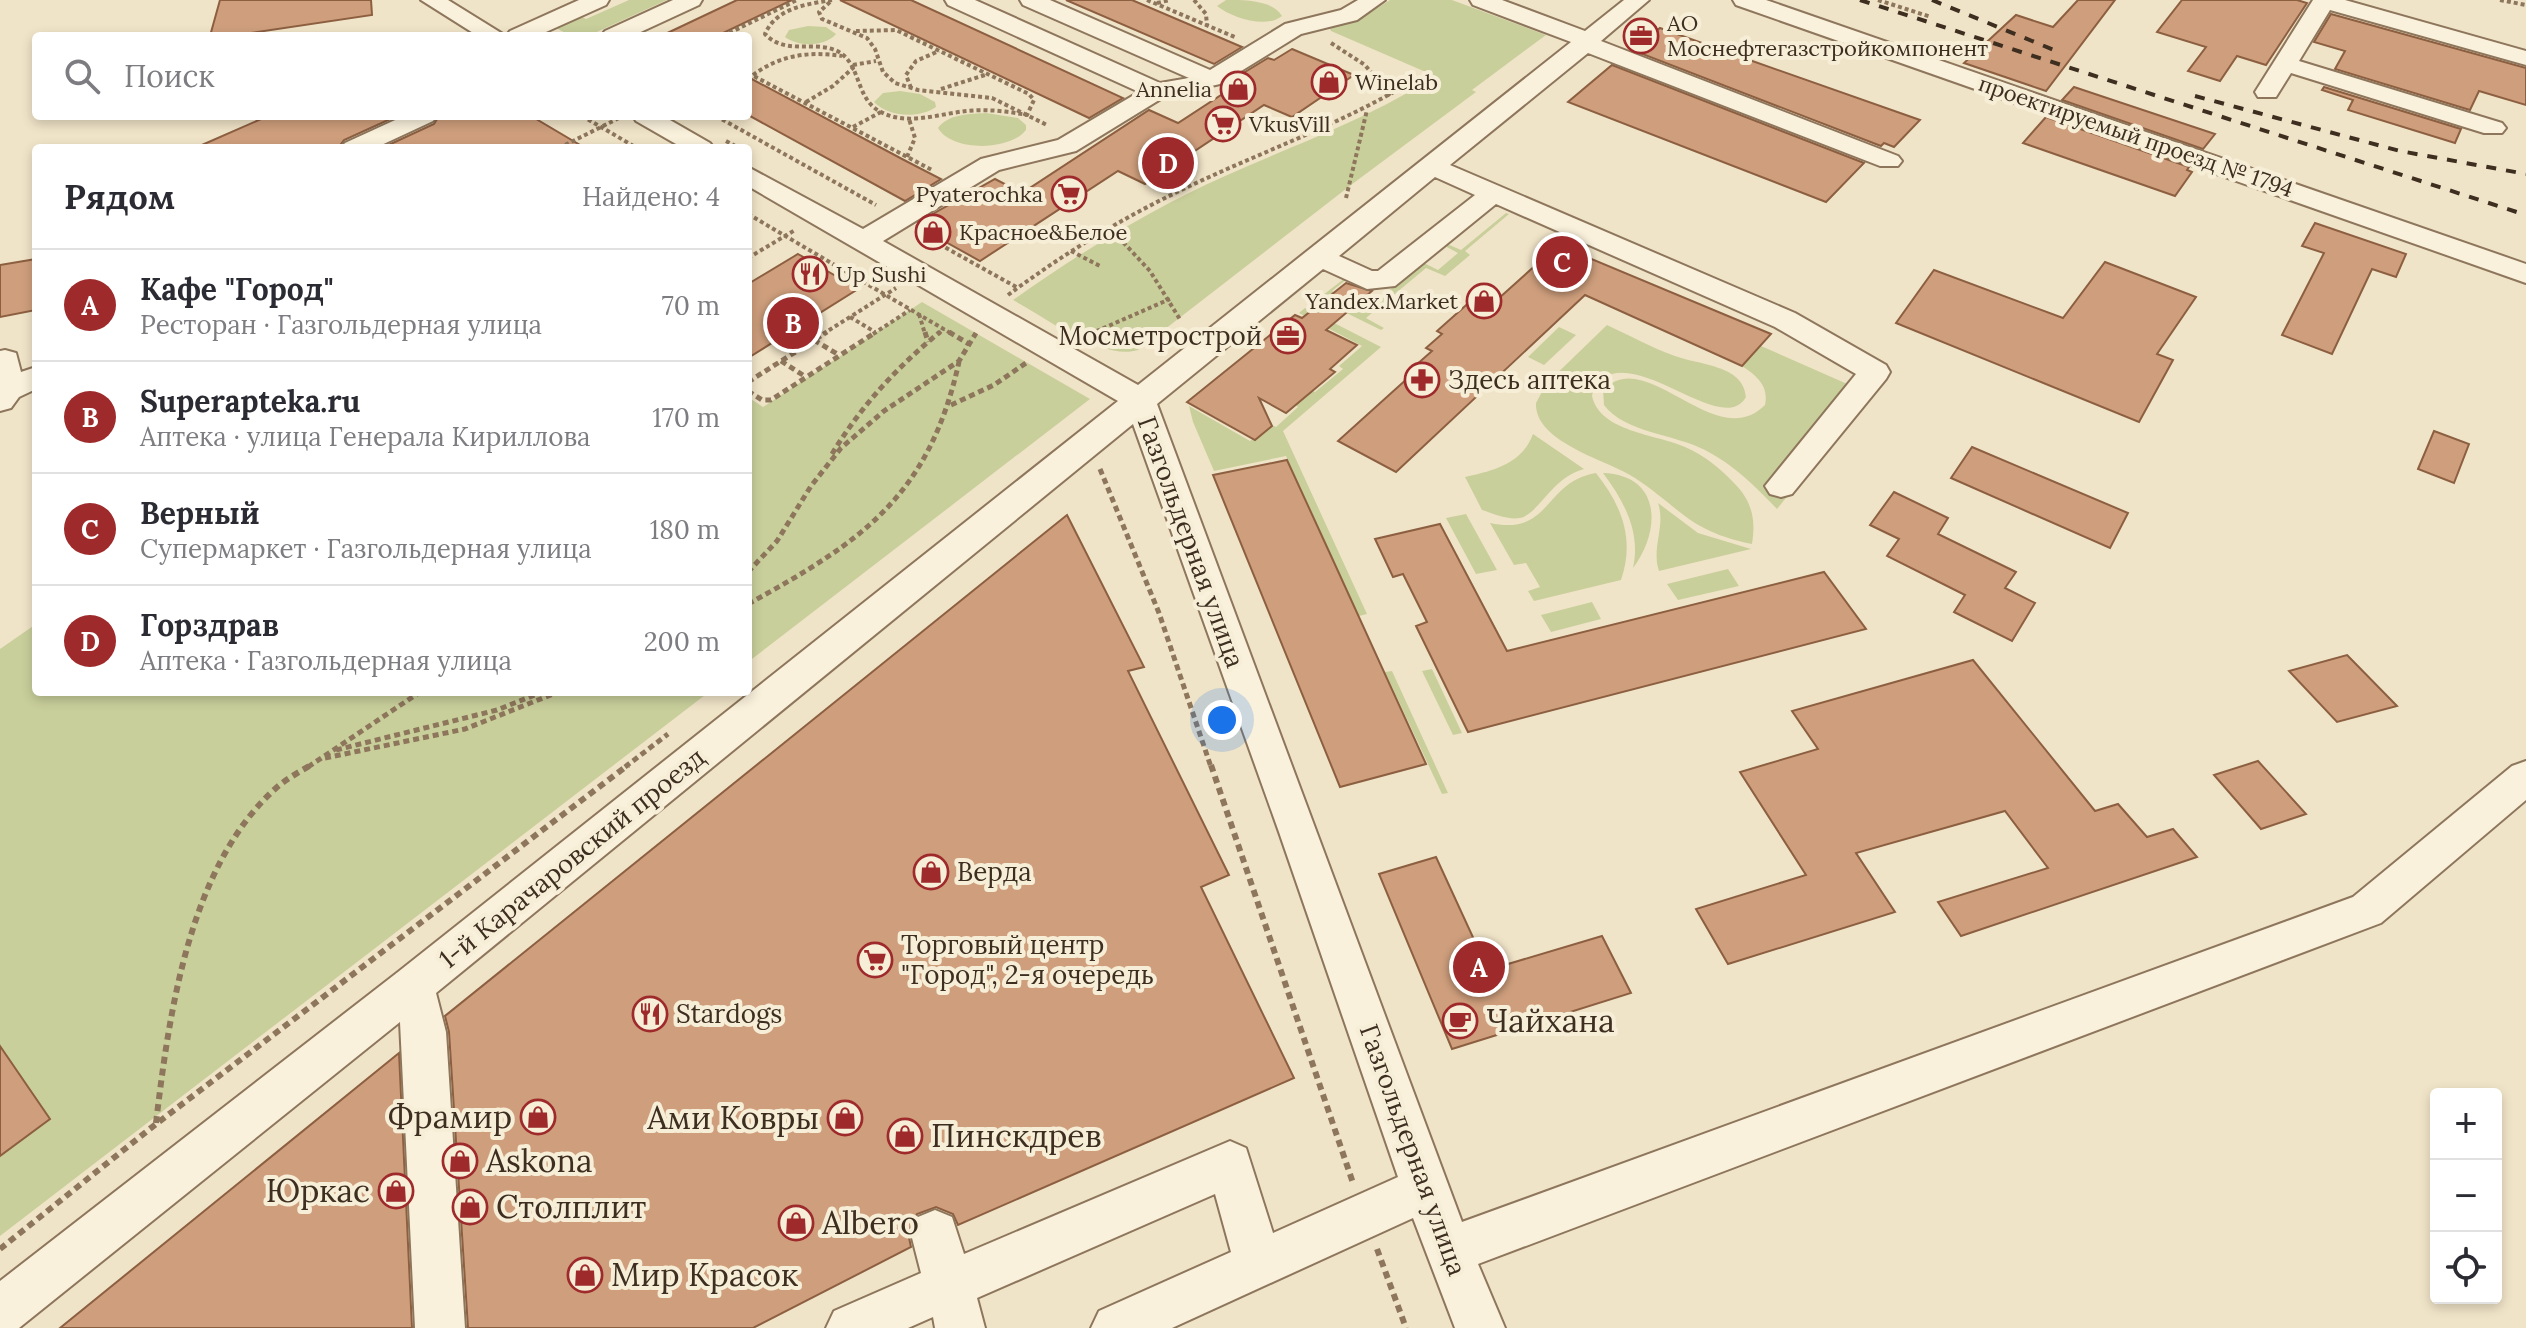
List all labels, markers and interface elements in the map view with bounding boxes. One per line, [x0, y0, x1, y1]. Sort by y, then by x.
place label: АО Моснефтегазстройкомпонент [1666, 9, 1988, 62]
office icon: АО Моснефтегазстройкомпонент [1622, 17, 1660, 55]
search box [32, 32, 752, 120]
icon: search [60, 54, 104, 98]
text: Поиск [124, 57, 215, 95]
shop icon: Winelab [1310, 63, 1348, 101]
place label: Winelab [1355, 68, 1438, 96]
street label: проектируемый проезд № 1794 [1975, 69, 2297, 203]
shop icon: Annelia [1219, 70, 1257, 108]
place label: Annelia [1135, 75, 1212, 103]
supermarket icon: VkusVill [1204, 105, 1242, 143]
place label: VkusVill [1248, 110, 1330, 138]
pin: D [1142, 133, 1194, 193]
text: Рядом [64, 175, 175, 218]
supermarket icon: Pyaterochka [1050, 175, 1088, 213]
text: Найдено: 4 [582, 180, 720, 213]
place label: Pyaterochka [916, 180, 1043, 208]
shop icon: Красное&Белое [914, 213, 952, 251]
place label: Красное&Белое [959, 218, 1127, 246]
pin: C [1536, 232, 1588, 292]
restaurant icon: Up Sushi [791, 255, 829, 293]
place label: Up Sushi [836, 260, 927, 288]
text: Кафе "Город" [140, 270, 334, 308]
shop icon: Yandex.Market [1465, 282, 1503, 320]
place label: Yandex.Market [1304, 287, 1458, 315]
text: A [81, 289, 99, 322]
text: 70 m [662, 289, 720, 322]
pin: B [767, 293, 819, 353]
text: Ресторан · Газгольдерная улица [140, 308, 542, 341]
office icon: Мосметрострой [1269, 317, 1307, 355]
place label: Мосметрострой [1058, 319, 1262, 352]
pharmacy icon: Здесь аптека [1403, 361, 1441, 399]
place label: Здесь аптека [1448, 363, 1611, 396]
text: Superapteka.ru [140, 382, 360, 420]
text: B [81, 401, 99, 434]
text: 170 m [652, 401, 720, 434]
street label: Газгольдерная улица [1131, 412, 1252, 672]
text: Аптека · улица Генерала Кириллова [140, 420, 590, 453]
text: Верный [140, 494, 259, 532]
text: C [81, 513, 99, 546]
text: 180 m [650, 513, 720, 546]
text: Супермаркет · Газгольдерная улица [140, 532, 592, 565]
text: Горздрав [140, 606, 279, 644]
text: D [80, 625, 100, 658]
text: 200 m [644, 625, 720, 658]
text: Аптека · Газгольдерная улица [140, 644, 512, 677]
your location [1202, 700, 1242, 740]
street label: 1-й Карачаровский проезд [432, 740, 711, 975]
shop icon: Верда [912, 853, 950, 891]
place label: Верда [957, 855, 1032, 888]
place label: Торговый центр "Город", 2-я очередь [901, 928, 1154, 991]
pin: A [1453, 937, 1505, 997]
supermarket icon: Торговый центр "Город", 2-я очередь [856, 941, 894, 979]
restaurant icon: Stardogs [631, 995, 669, 1033]
place label: Stardogs [676, 997, 782, 1030]
place label: Чайхана [1486, 1000, 1615, 1041]
cafe icon: Чайхана [1441, 1002, 1479, 1040]
street label: Газгольдерная улица [1353, 1020, 1474, 1280]
map controls [2430, 1088, 2502, 1304]
button: + [2430, 1088, 2502, 1160]
place label: Фрамир [387, 1096, 512, 1137]
place label: Ами Ковры [646, 1097, 819, 1138]
shop icon: Фрамир [519, 1098, 557, 1136]
shop icon: Ами Ковры [826, 1099, 864, 1137]
place label: Пинскдрев [931, 1115, 1101, 1156]
shop icon: Пинскдрев [886, 1117, 924, 1155]
place label: Askona [485, 1140, 592, 1181]
shop icon: Askona [441, 1142, 479, 1180]
button: − [2430, 1160, 2502, 1232]
place label: Юркас [266, 1170, 370, 1211]
shop icon: Юркас [377, 1172, 415, 1210]
place label: Столплит [496, 1186, 647, 1227]
shop icon: Столплит [451, 1188, 489, 1226]
place label: Albero [821, 1202, 919, 1243]
shop icon: Albero [777, 1204, 815, 1242]
button: locate [2430, 1232, 2502, 1304]
place label: Мир Красок [611, 1254, 798, 1295]
shop icon: Мир Красок [566, 1256, 604, 1294]

